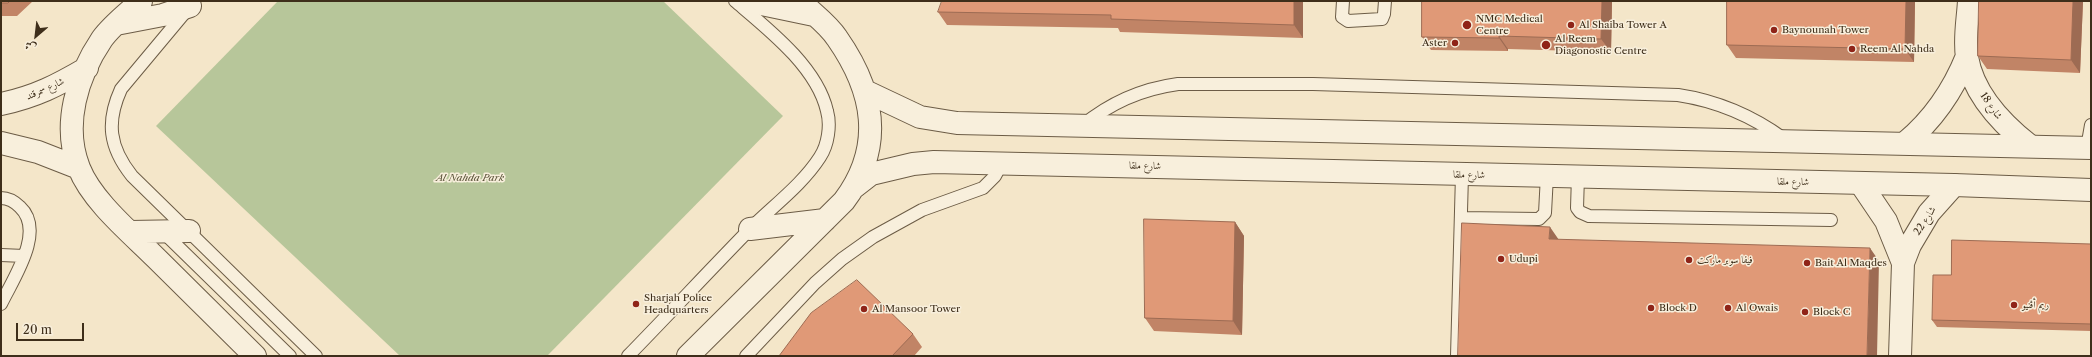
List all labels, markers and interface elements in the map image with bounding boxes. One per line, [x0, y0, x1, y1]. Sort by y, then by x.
place label: NMC Medical Centre [1476, 13, 1543, 36]
north arrow [16, 16, 56, 56]
marker: NMC Medical Centre [1461, 19, 1473, 31]
place label: Al Shaiba Tower A [1579, 19, 1667, 31]
marker: Al Shaiba Tower A [1566, 20, 1576, 30]
place label: Baynounah Tower [1782, 24, 1869, 36]
marker: Baynounah Tower [1769, 25, 1779, 35]
place label: Al Reem Diagonostic Centre [1555, 33, 1647, 56]
place label: Aster [1422, 37, 1447, 49]
text: ش [22, 38, 38, 55]
marker: Aster [1450, 38, 1460, 48]
marker: Al Reem Diagonostic Centre [1540, 39, 1552, 51]
place label: Reem Al Nahda [1860, 43, 1934, 55]
marker: Reem Al Nahda [1847, 44, 1857, 54]
street label: شارع سمرقند [24, 75, 66, 103]
street label: شارع 18 [1977, 90, 2005, 122]
street label: شارع ملقا [1129, 160, 1161, 172]
street label: شارع ملقا [1453, 169, 1485, 181]
park label: Al Nahda Park [436, 172, 504, 184]
street label: شارع ملقا [1777, 176, 1809, 188]
street label: شارع 22 [1911, 205, 1939, 237]
place label: Udupi [1509, 253, 1538, 265]
marker: Udupi [1496, 254, 1506, 264]
place label: فيفا سوبر ماركت [1697, 254, 1753, 266]
marker: فيفا سوبر ماركت [1684, 255, 1694, 265]
place label: Bait Al Maqdes [1815, 257, 1887, 269]
marker: Bait Al Maqdes [1802, 258, 1812, 268]
place label: Sharjah Police Headquarters [644, 292, 712, 316]
marker: Sharjah Police Headquarters [631, 299, 641, 309]
place label: ريم أڤنيو [2022, 299, 2049, 311]
marker: ريم أڤنيو [2009, 300, 2019, 310]
place label: Block D [1659, 302, 1697, 314]
place label: Al Owais [1736, 302, 1778, 314]
place label: Al Mansoor Tower [872, 303, 960, 315]
marker: Block D [1646, 303, 1656, 313]
marker: Al Owais [1723, 303, 1733, 313]
marker: Al Mansoor Tower [859, 304, 869, 314]
place label: Block C [1813, 306, 1850, 318]
marker: Block C [1800, 307, 1810, 317]
scale bar [18, 315, 86, 341]
text: 20 m [23, 322, 52, 337]

